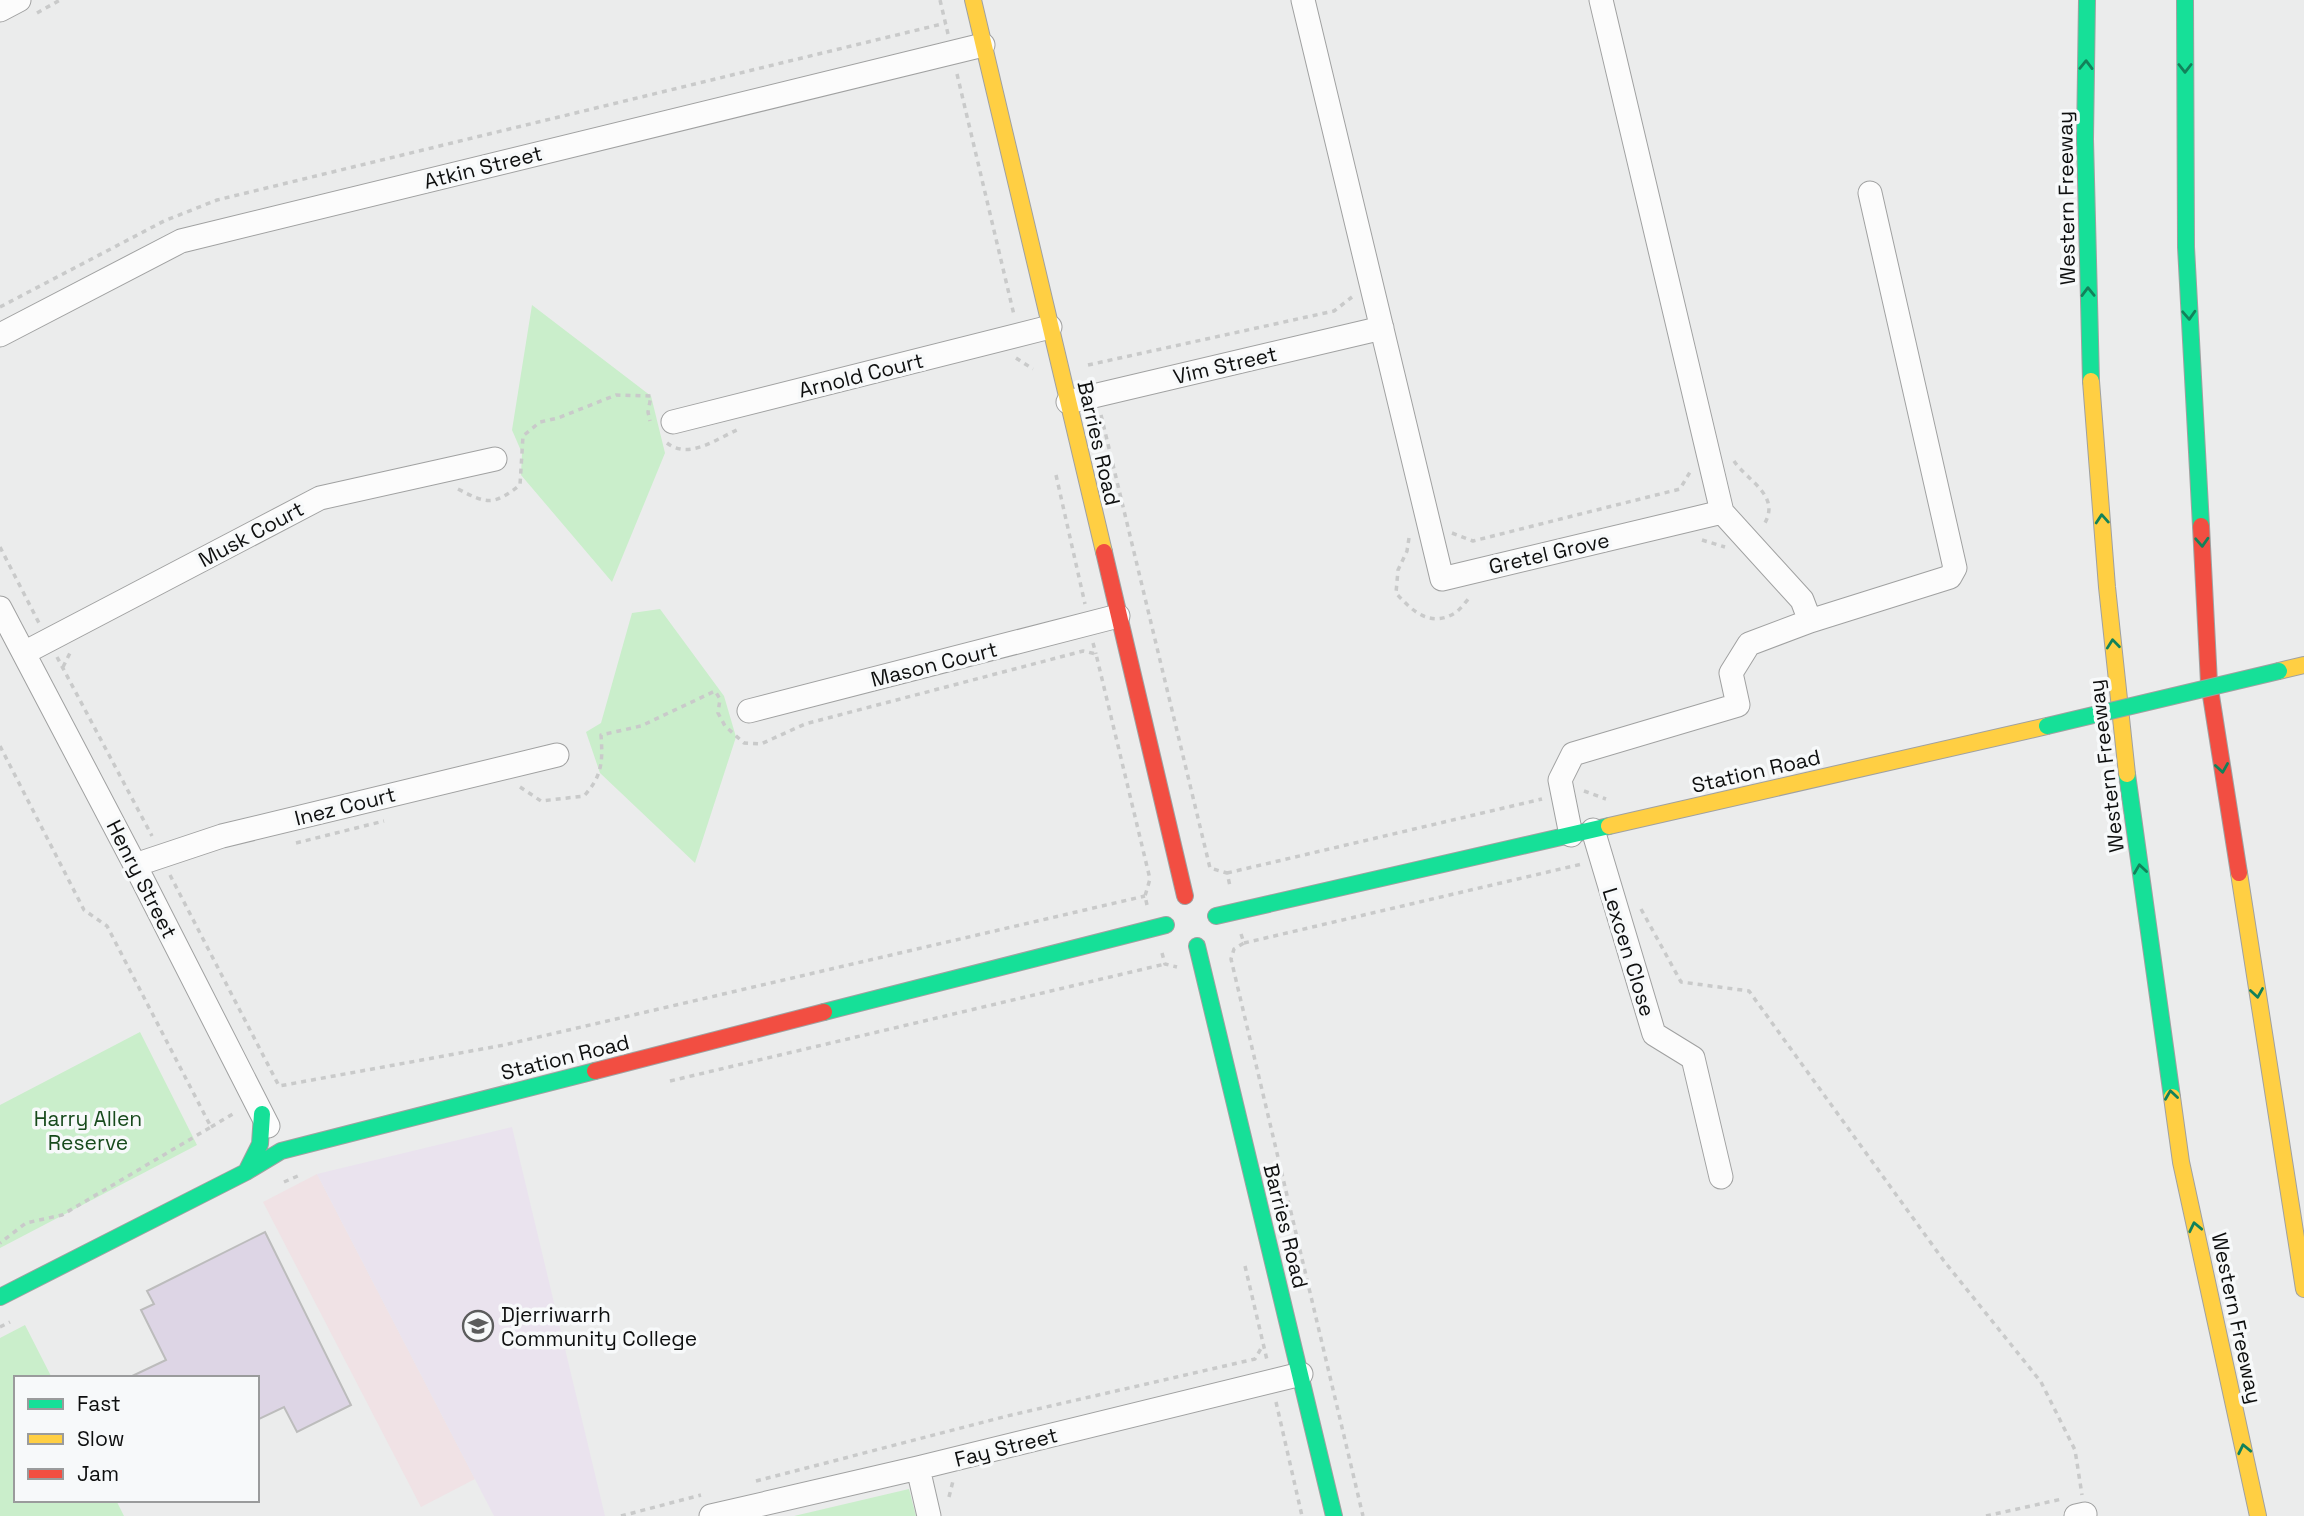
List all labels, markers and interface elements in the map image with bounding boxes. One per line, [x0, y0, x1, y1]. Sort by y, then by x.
one-way arrow [2078, 59, 2094, 69]
one-way arrow [2177, 63, 2193, 74]
street label: Western Freeway [2051, 111, 2081, 285]
street label: Atkin Street [421, 139, 545, 195]
one-way arrow [2080, 286, 2096, 297]
one-way arrow [2182, 310, 2197, 321]
street label: Vim Street [1170, 340, 1280, 390]
street label: Arnold Court [796, 346, 926, 404]
street label: Barries Road [1072, 378, 1126, 508]
street label: Musk Court [194, 495, 308, 573]
one-way arrow [2094, 513, 2109, 524]
street label: Gretel Grove [1486, 526, 1612, 580]
one-way arrow [2194, 537, 2209, 548]
street label: Mason Court [868, 635, 1000, 693]
one-way arrow [2105, 638, 2120, 649]
street label: Western Freeway [2082, 678, 2130, 854]
street label: Station Road [1689, 743, 1823, 799]
one-way arrow [2215, 762, 2230, 774]
street label: Inez Court [292, 780, 398, 832]
street label: Henry Street [101, 815, 183, 943]
one-way arrow [2132, 864, 2147, 875]
street label: Lexcen Close [1597, 884, 1661, 1020]
one-way arrow [2249, 987, 2264, 999]
street label: Station Road [498, 1028, 632, 1086]
one-way arrow [2164, 1089, 2179, 1101]
park label: Harry Allen Reserve [34, 1105, 142, 1156]
street label: Barries Road [1257, 1161, 1315, 1291]
one-way arrow [2189, 1221, 2203, 1233]
street label: Western Freeway [2206, 1230, 2268, 1406]
place label: Djerriwarrh Community College [501, 1301, 697, 1352]
school or university icon: Djerriwarrh Community College [461, 1309, 495, 1343]
legend [14, 1376, 259, 1502]
text: Fast [77, 1390, 121, 1417]
street label: Fay Street [952, 1421, 1060, 1473]
text: Slow [77, 1425, 125, 1452]
one-way arrow [2237, 1443, 2252, 1455]
text: Jam [77, 1460, 119, 1487]

